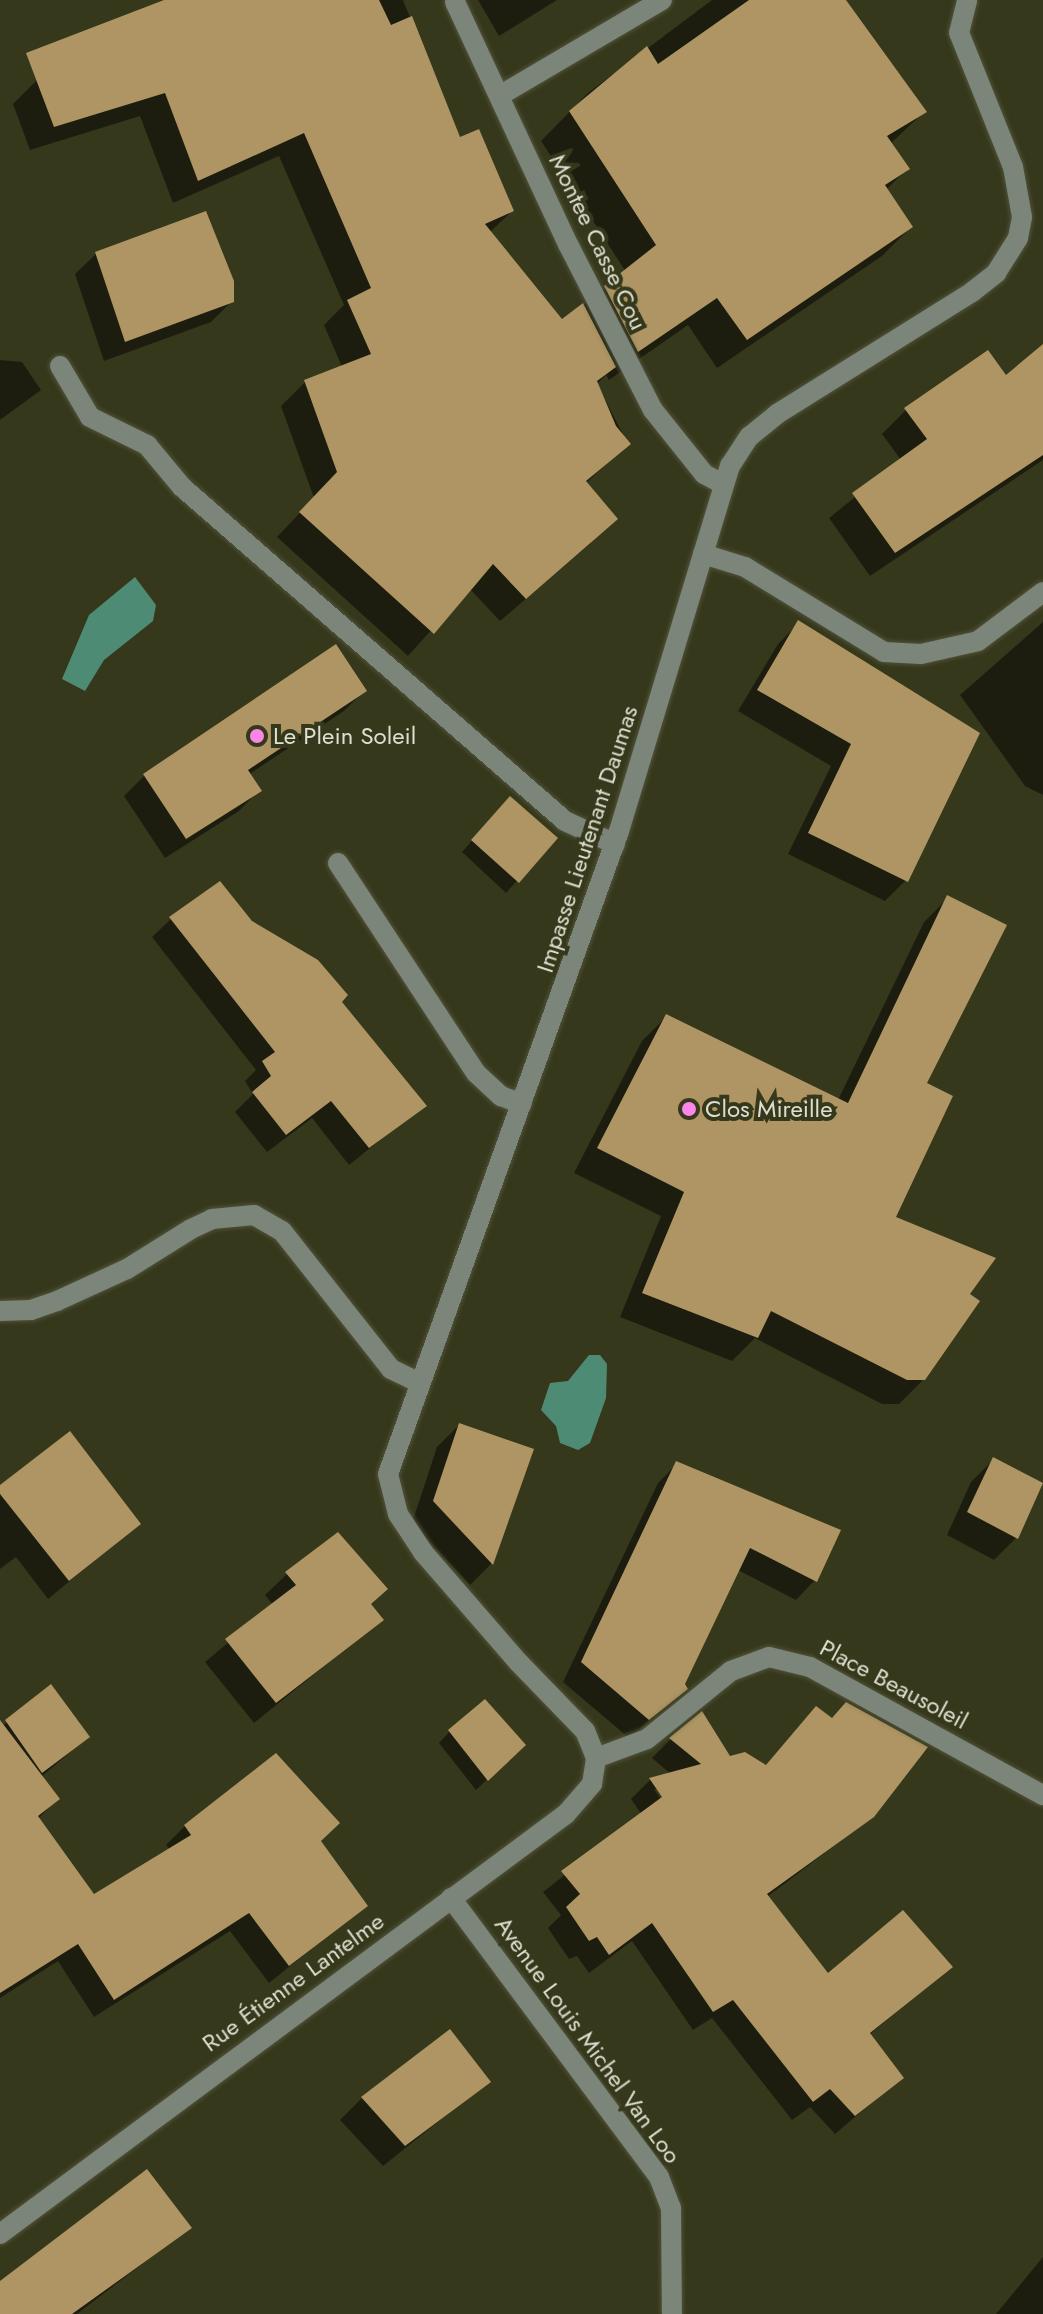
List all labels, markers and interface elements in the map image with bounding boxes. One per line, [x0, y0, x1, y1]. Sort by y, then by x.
street label: Montee Casse Cou [543, 149, 653, 335]
street label: Impasse Lieutenant Daumas [530, 702, 644, 976]
place label: Le Plein Soleil [273, 722, 416, 750]
marker: Le Plein Soleil [248, 727, 266, 745]
place label: Clos Mireille [705, 1095, 832, 1123]
marker: Clos Mireille [680, 1100, 698, 1118]
street label: Place Beausoleil [815, 1633, 973, 1735]
street label: Rue Étienne Lantelme [197, 1906, 389, 2058]
street label: Avenue Louis Michel Van Loo [489, 1911, 687, 2169]

